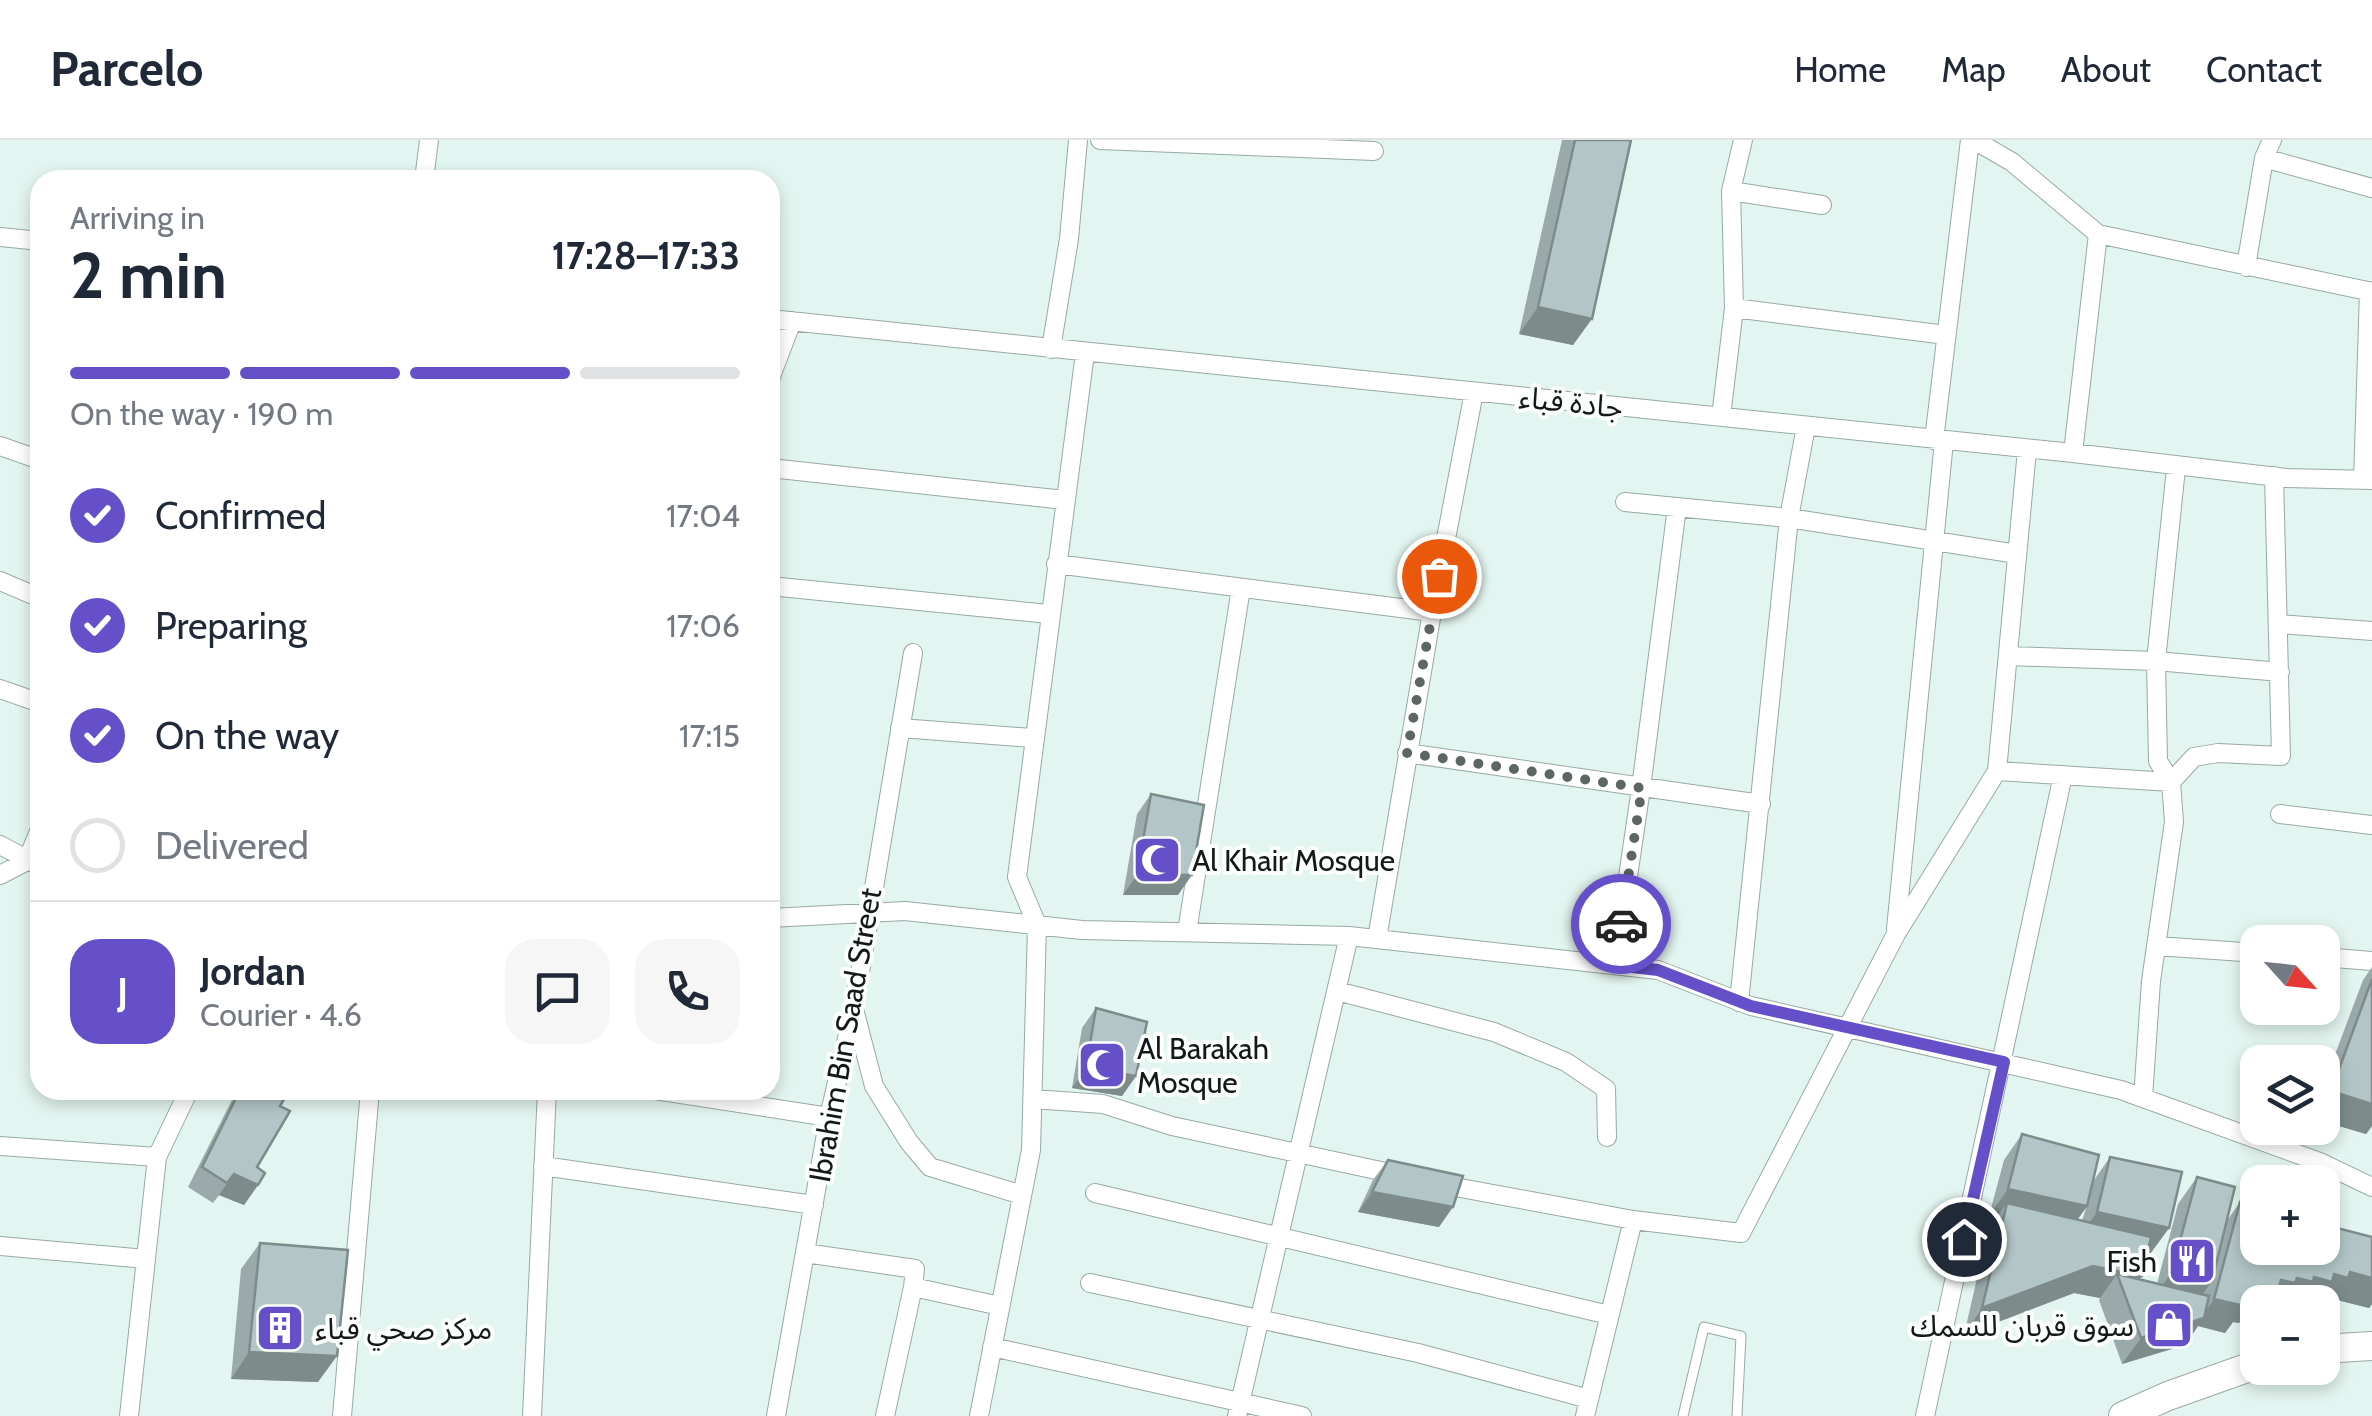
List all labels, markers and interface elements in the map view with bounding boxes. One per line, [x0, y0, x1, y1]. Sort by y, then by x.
text: Parcelo [50, 40, 203, 98]
text: Home [1794, 48, 1886, 91]
text: Map [1941, 48, 2006, 91]
text: About [2061, 48, 2151, 91]
text: Contact [2206, 48, 2322, 91]
text: Arriving in [70, 198, 205, 237]
text: 17:28–17:33 [552, 232, 740, 279]
text: 2 min [70, 235, 227, 314]
street label: جادة قباء [1517, 378, 1625, 426]
text: On the way · 190 m [70, 394, 333, 433]
icon: check [70, 488, 125, 543]
text: Confirmed [155, 492, 326, 539]
text: 17:04 [666, 496, 740, 535]
pin [1397, 534, 1482, 619]
icon: bag [1412, 549, 1467, 604]
icon: check [70, 598, 125, 653]
text: Preparing [155, 602, 307, 649]
text: 17:06 [666, 606, 740, 645]
icon: check [70, 708, 125, 763]
text: On the way [155, 712, 339, 759]
text: 17:15 [679, 716, 740, 755]
text: Delivered [155, 822, 309, 869]
mosque icon: Al Khair Mosque [1131, 834, 1183, 886]
place label: Al Khair Mosque [1192, 842, 1395, 879]
courier [1571, 874, 1671, 974]
street label: Ibrahim Bin Saad Street [801, 885, 889, 1185]
icon: car [1594, 897, 1649, 952]
north arrow [2240, 925, 2340, 1025]
map controls [2240, 925, 2340, 1385]
button: chat [505, 939, 610, 1044]
button: phone [635, 939, 740, 1044]
text: Jordan [200, 948, 306, 995]
text: J [117, 968, 128, 1015]
text: Courier · 4.6 [200, 995, 362, 1034]
place label: Al Barakah Mosque [1137, 1030, 1269, 1101]
mosque icon: Al Barakah Mosque [1076, 1039, 1128, 1091]
button: layers [2240, 1045, 2340, 1145]
button: + [2240, 1165, 2340, 1265]
pin [1922, 1197, 2007, 1282]
icon: home [1937, 1212, 1992, 1267]
restaurant icon: Fish [2166, 1235, 2218, 1287]
place label: Fish [2106, 1243, 2157, 1280]
button: − [2240, 1285, 2340, 1385]
shop icon: سوق قربان للسمك [2143, 1299, 2195, 1351]
building icon: مركز صحي قباء [254, 1302, 306, 1354]
place label: سوق قربان للسمك [1911, 1307, 2134, 1344]
place label: مركز صحي قباء [315, 1310, 492, 1351]

